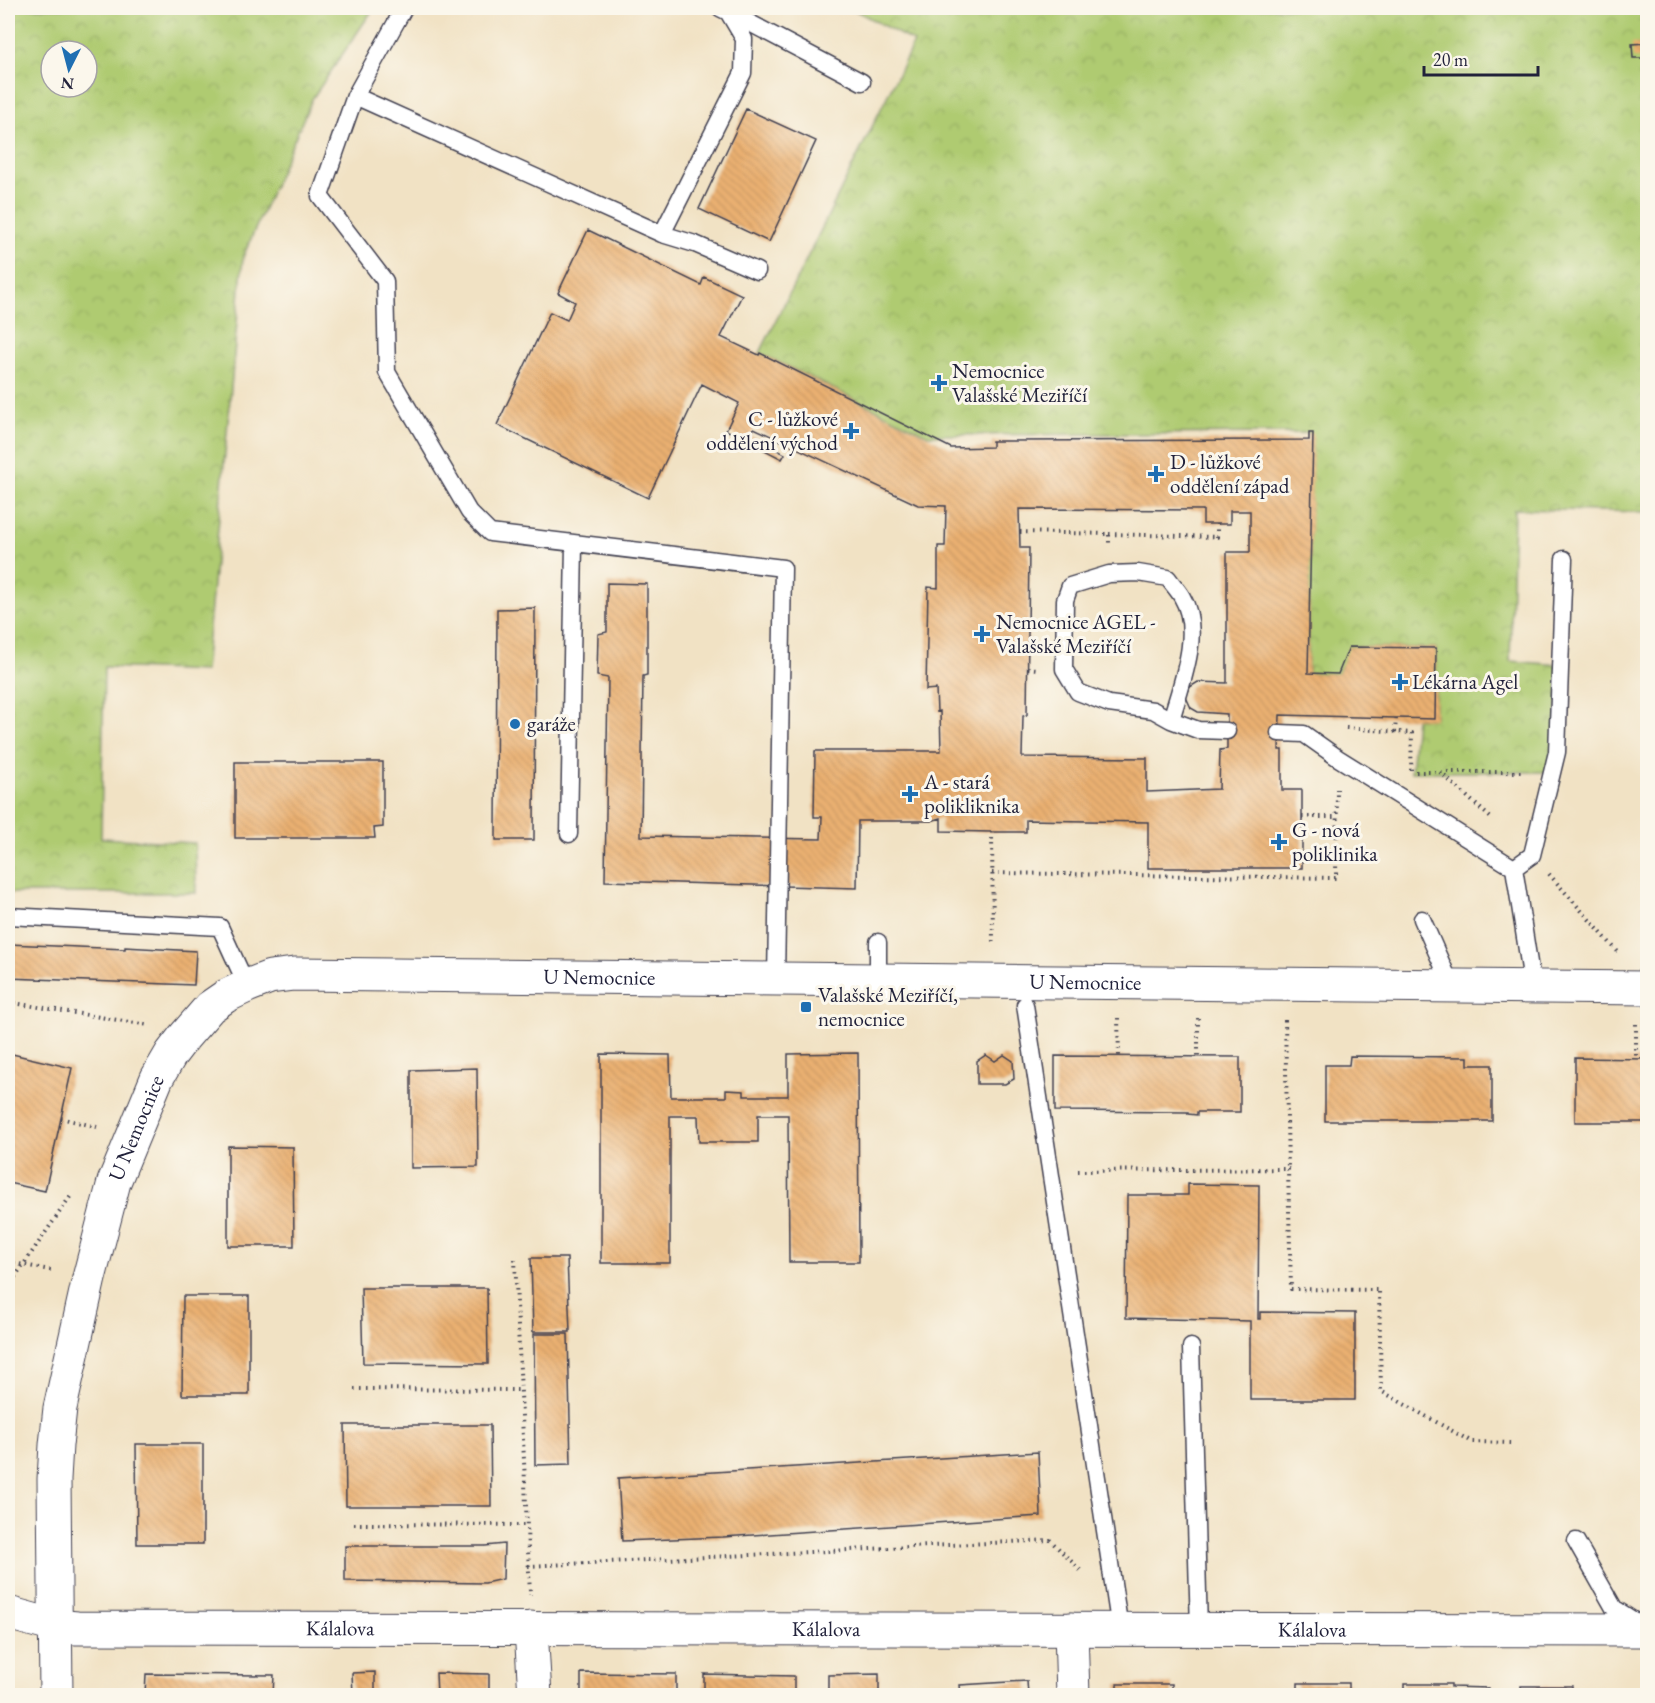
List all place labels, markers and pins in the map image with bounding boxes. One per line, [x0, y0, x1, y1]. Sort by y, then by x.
place label: Nemocnice Valašské Meziříčí [952, 357, 1088, 408]
marker: Nemocnice Valašské Meziříčí [930, 374, 948, 392]
place label: C - lůžkové oddělení východ [706, 405, 838, 456]
marker: C - lůžkové oddělení východ [842, 422, 860, 440]
place label: D - lůžkové oddělení západ [1170, 448, 1290, 499]
marker: D - lůžkové oddělení západ [1147, 465, 1165, 483]
place label: Nemocnice AGEL - Valašské Meziříčí [996, 608, 1156, 659]
marker: Nemocnice AGEL - Valašské Meziříčí [973, 625, 991, 643]
place label: Lékárna Agel [1412, 668, 1518, 695]
marker: Lékárna Agel [1393, 675, 1407, 689]
place label: garáže [527, 710, 576, 737]
marker: garáže [508, 717, 522, 731]
place label: A - stará polikliknika [923, 768, 1020, 819]
marker: A - stará polikliknika [901, 785, 919, 803]
place label: G - nová poliklinika [1292, 816, 1378, 867]
marker: G - nová poliklinika [1270, 833, 1288, 851]
place label: Valašské Meziříčí, nemocnice [818, 981, 958, 1032]
marker: Valašské Meziříčí, nemocnice [799, 1000, 813, 1014]

